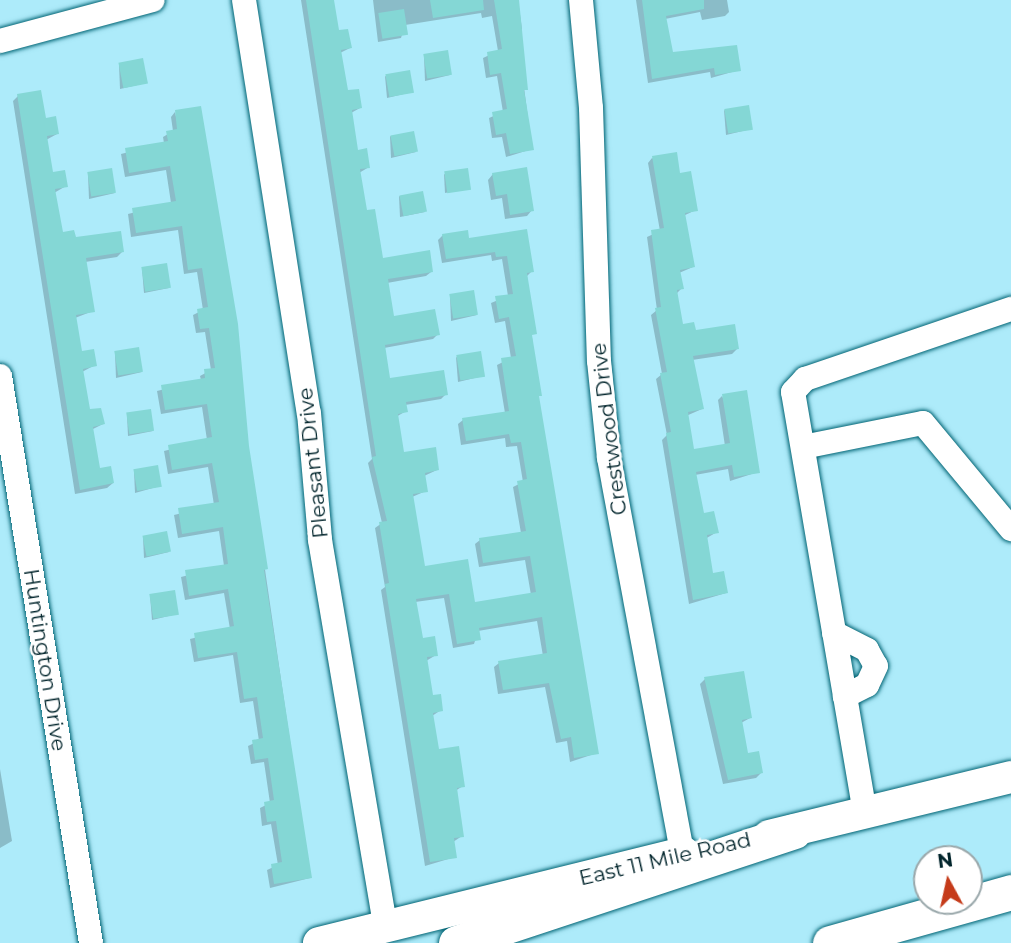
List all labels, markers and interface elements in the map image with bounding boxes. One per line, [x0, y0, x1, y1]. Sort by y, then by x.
street label: Crestwood Drive [586, 341, 632, 517]
street label: Pleasant Drive [293, 386, 333, 540]
street label: Huntington Drive [18, 567, 72, 753]
street label: East 11 Mile Road [577, 827, 753, 891]
north arrow [913, 845, 983, 915]
text: N [936, 848, 954, 873]

